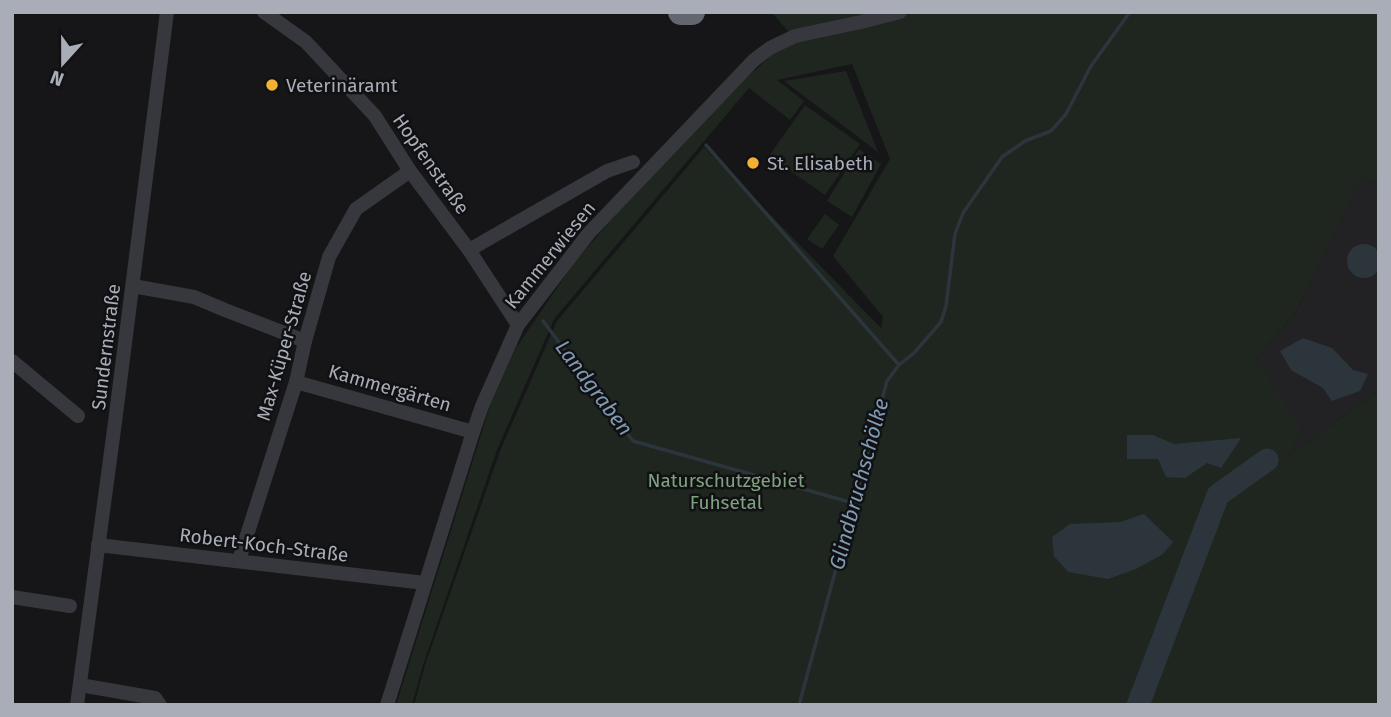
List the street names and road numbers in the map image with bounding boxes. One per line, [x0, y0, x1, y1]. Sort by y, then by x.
street label: Hopfenstraße [388, 109, 474, 219]
street label: Kammerwiesen [500, 197, 600, 313]
street label: Max-Küper-Straße [252, 269, 316, 423]
street label: Sundernstraße [87, 283, 125, 411]
street label: Kammergärten [326, 359, 454, 417]
street label: Robert-Koch-Straße [178, 523, 350, 567]

